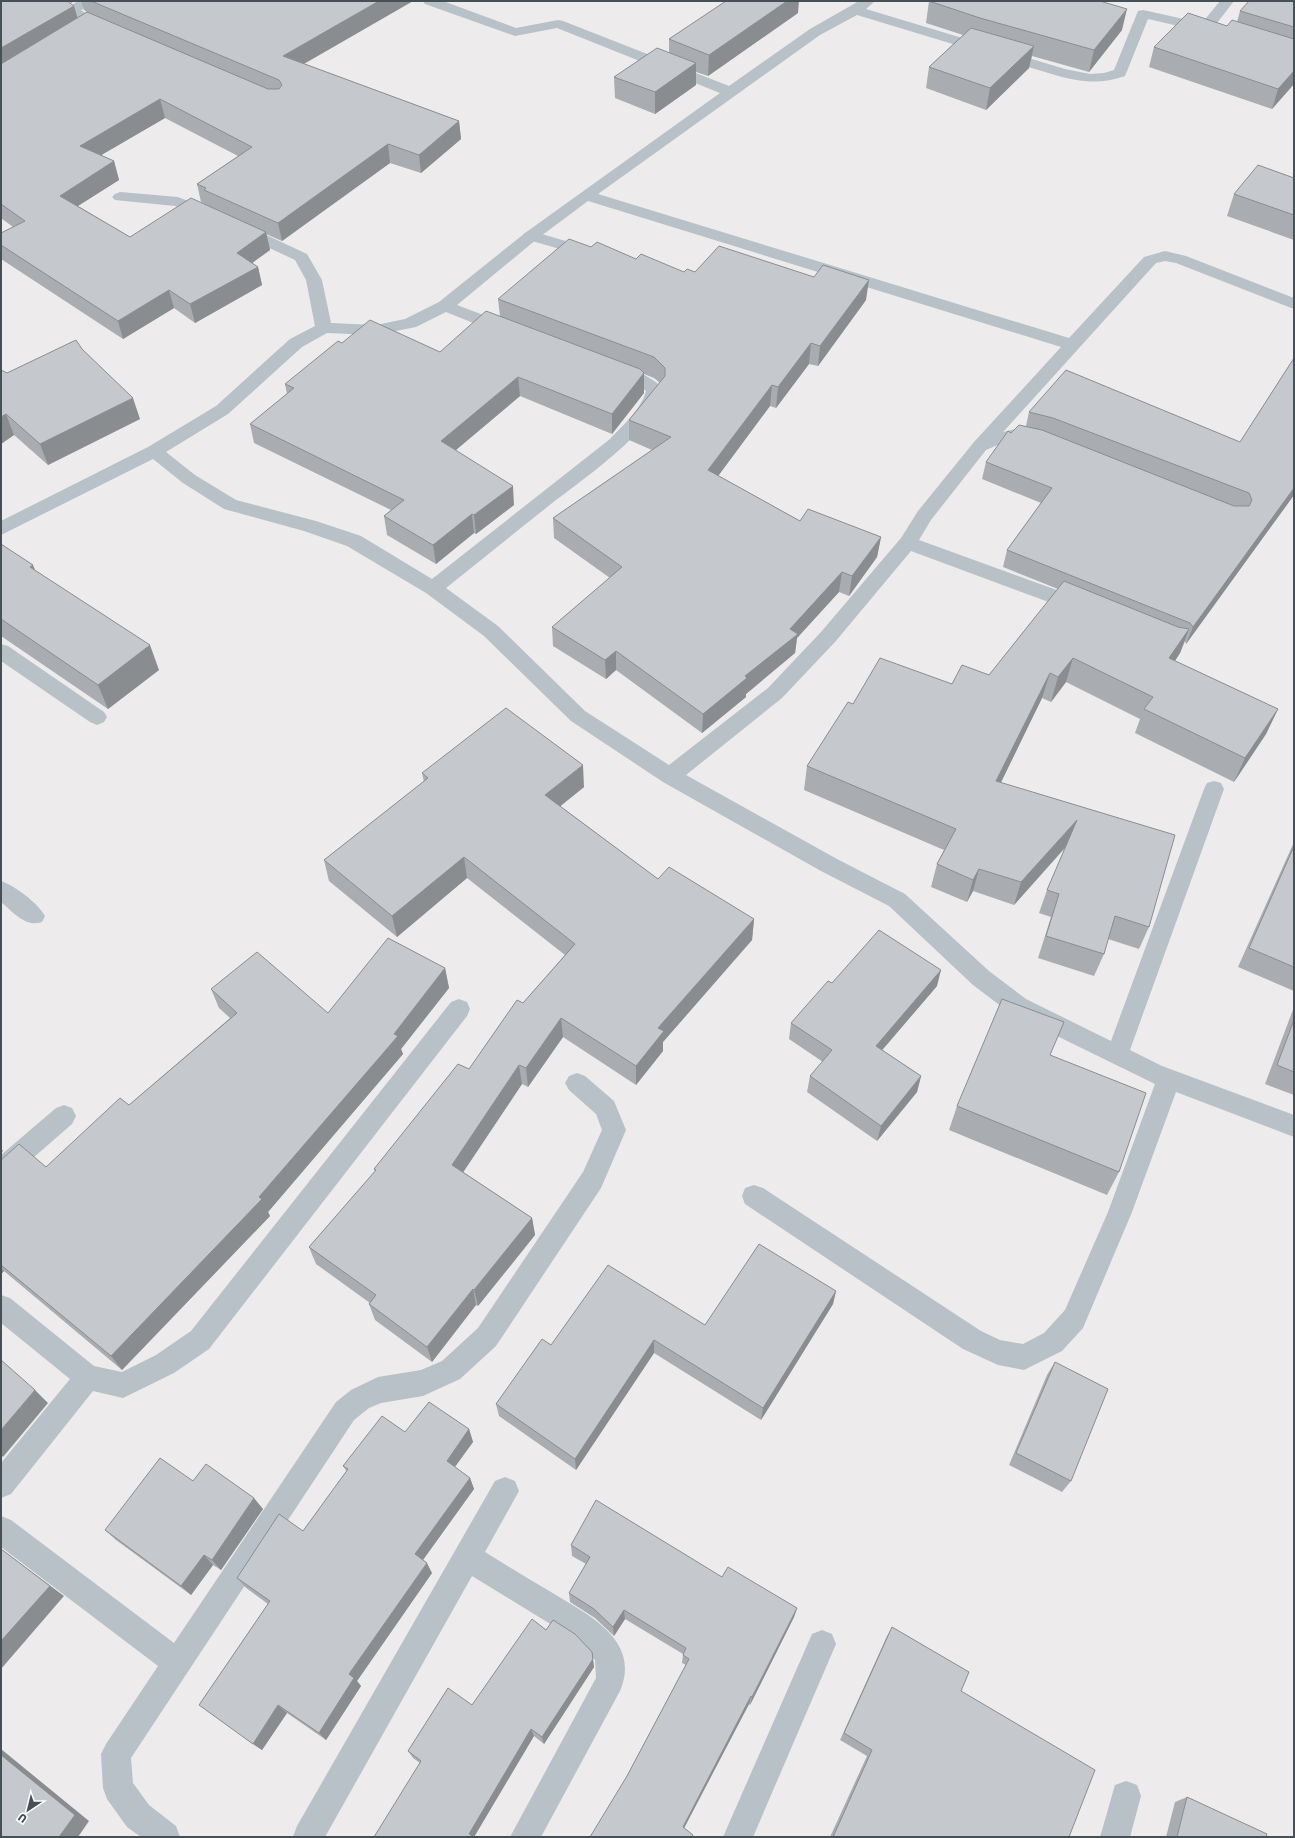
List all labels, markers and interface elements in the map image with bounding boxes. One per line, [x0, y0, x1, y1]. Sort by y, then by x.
north arrow [8, 1790, 48, 1830]
text: U [15, 1809, 30, 1827]

